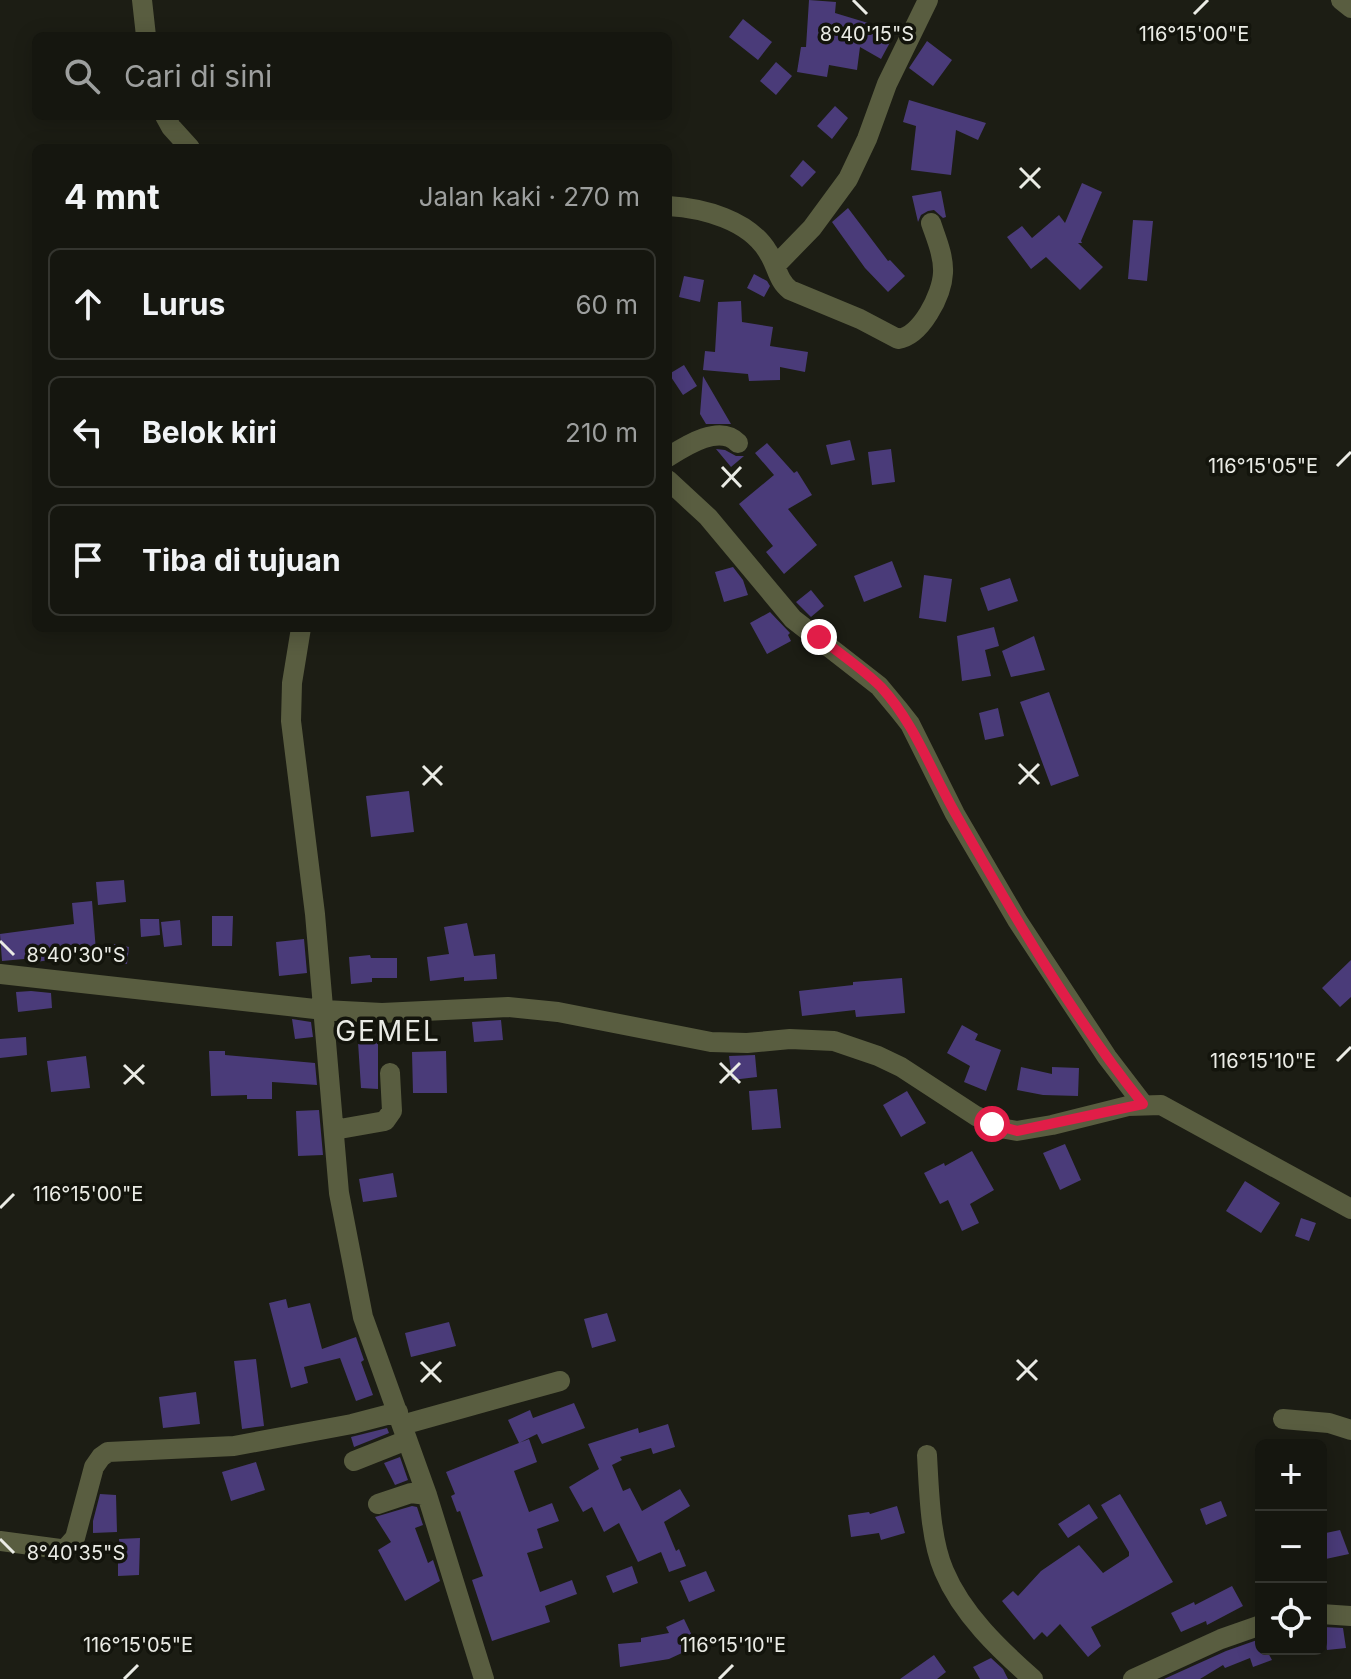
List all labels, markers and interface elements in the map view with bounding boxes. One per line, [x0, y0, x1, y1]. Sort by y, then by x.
text: 8°40'15"S [820, 22, 914, 46]
text: 116°15'00"E [1139, 22, 1249, 46]
search box [32, 32, 672, 120]
icon: search [60, 54, 104, 98]
text: Cari di sini [124, 58, 272, 94]
text: 4 mnt [64, 176, 160, 217]
text: Jalan kaki · 270 m [419, 181, 640, 212]
icon: ahead [66, 282, 110, 326]
text: Lurus [142, 286, 225, 322]
text: 60 m [575, 289, 638, 320]
icon: left [66, 410, 110, 454]
text: Belok kiri [142, 414, 277, 450]
text: 210 m [565, 417, 638, 448]
text: 116°15'05"E [1208, 454, 1318, 478]
icon: arrive [66, 538, 110, 582]
text: Tiba di tujuan [142, 542, 341, 578]
route end [801, 619, 837, 655]
text: 8°40'30"S [27, 943, 125, 967]
district label: GEMEL [335, 1014, 441, 1048]
text: 116°15'10"E [1210, 1049, 1316, 1073]
route start [974, 1106, 1010, 1142]
text: 116°15'00"E [33, 1182, 143, 1206]
map controls [1255, 1439, 1327, 1655]
button: + [1255, 1439, 1327, 1511]
button: − [1255, 1511, 1327, 1583]
text: 8°40'35"S [27, 1541, 125, 1565]
button: locate [1255, 1583, 1327, 1655]
text: 116°15'05"E [83, 1633, 193, 1657]
text: 116°15'10"E [680, 1633, 786, 1657]

